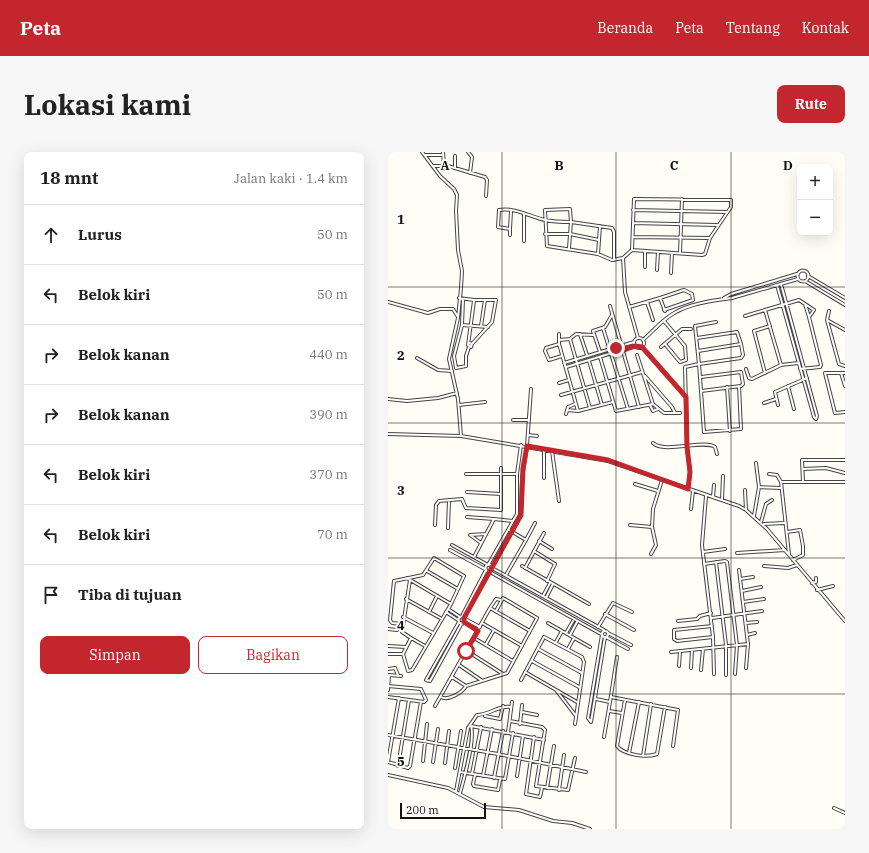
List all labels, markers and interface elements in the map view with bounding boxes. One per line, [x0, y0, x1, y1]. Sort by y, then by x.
text: Peta [20, 16, 61, 40]
text: Beranda [597, 19, 653, 37]
text: Peta [675, 19, 704, 37]
text: Tentang [726, 19, 780, 37]
text: Kontak [802, 19, 849, 37]
button: Rute [777, 85, 845, 123]
text: Lokasi kami [24, 86, 191, 123]
text: A [440, 157, 450, 174]
text: B [554, 157, 564, 174]
text: C [670, 157, 679, 174]
text: D [783, 157, 793, 174]
map controls [797, 164, 833, 236]
button: + [797, 164, 833, 200]
text: 18 mnt [40, 167, 98, 189]
text: Jalan kaki · 1.4 km [234, 170, 348, 187]
button: − [797, 200, 833, 236]
text: 1 [397, 211, 405, 228]
icon: ahead [40, 224, 62, 246]
text: Lurus [78, 225, 122, 244]
text: 50 m [317, 226, 348, 243]
icon: left [40, 284, 62, 306]
text: Belok kiri [78, 285, 150, 304]
text: 50 m [317, 286, 348, 303]
route end [607, 339, 625, 357]
icon: right [40, 344, 62, 366]
text: Belok kanan [78, 345, 170, 364]
text: 440 m [309, 346, 348, 363]
text: 2 [397, 347, 405, 364]
icon: right [40, 404, 62, 426]
text: Belok kanan [78, 405, 170, 424]
text: 390 m [309, 406, 348, 423]
icon: left [40, 464, 62, 486]
text: Belok kiri [78, 465, 150, 484]
text: 370 m [309, 466, 348, 483]
text: 3 [397, 482, 405, 499]
icon: left [40, 524, 62, 546]
text: Belok kiri [78, 525, 150, 544]
text: 70 m [317, 526, 348, 543]
icon: arrive [40, 584, 62, 606]
text: Tiba di tujuan [78, 585, 182, 604]
text: 4 [397, 617, 405, 634]
button: Simpan [40, 636, 190, 674]
button: Bagikan [198, 636, 348, 674]
route start [457, 642, 475, 660]
text: 5 [397, 753, 405, 770]
scale bar [400, 801, 486, 820]
text: 200 m [406, 803, 439, 817]

